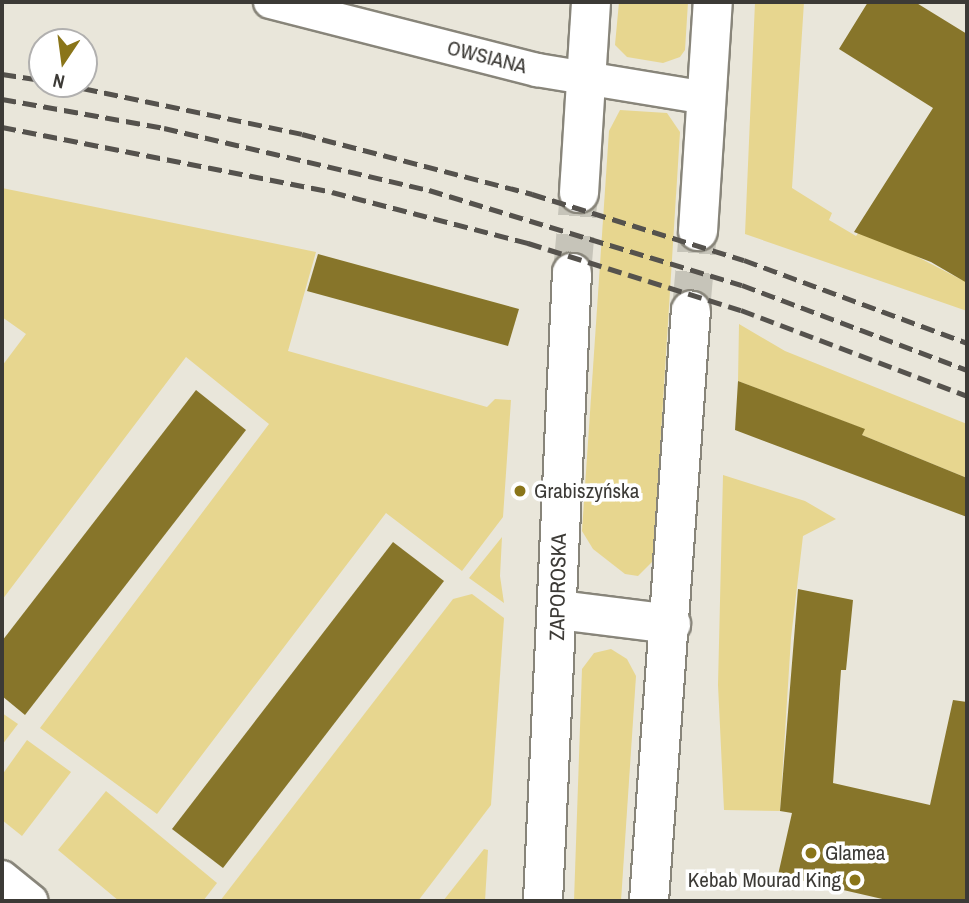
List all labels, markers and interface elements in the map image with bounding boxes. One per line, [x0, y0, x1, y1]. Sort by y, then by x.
north arrow [28, 28, 98, 98]
street label: OWSIANA [444, 35, 530, 79]
text: N [50, 68, 67, 95]
place label: Grabiszyńska [534, 478, 639, 504]
marker: Grabiszyńska [512, 483, 528, 499]
street label: ZAPOROSKA [544, 533, 572, 641]
place label: Glamea [825, 840, 885, 866]
marker: Glamea [803, 845, 819, 861]
place label: Kebab Mourad King [688, 867, 841, 893]
marker: Kebab Mourad King [847, 872, 863, 888]

